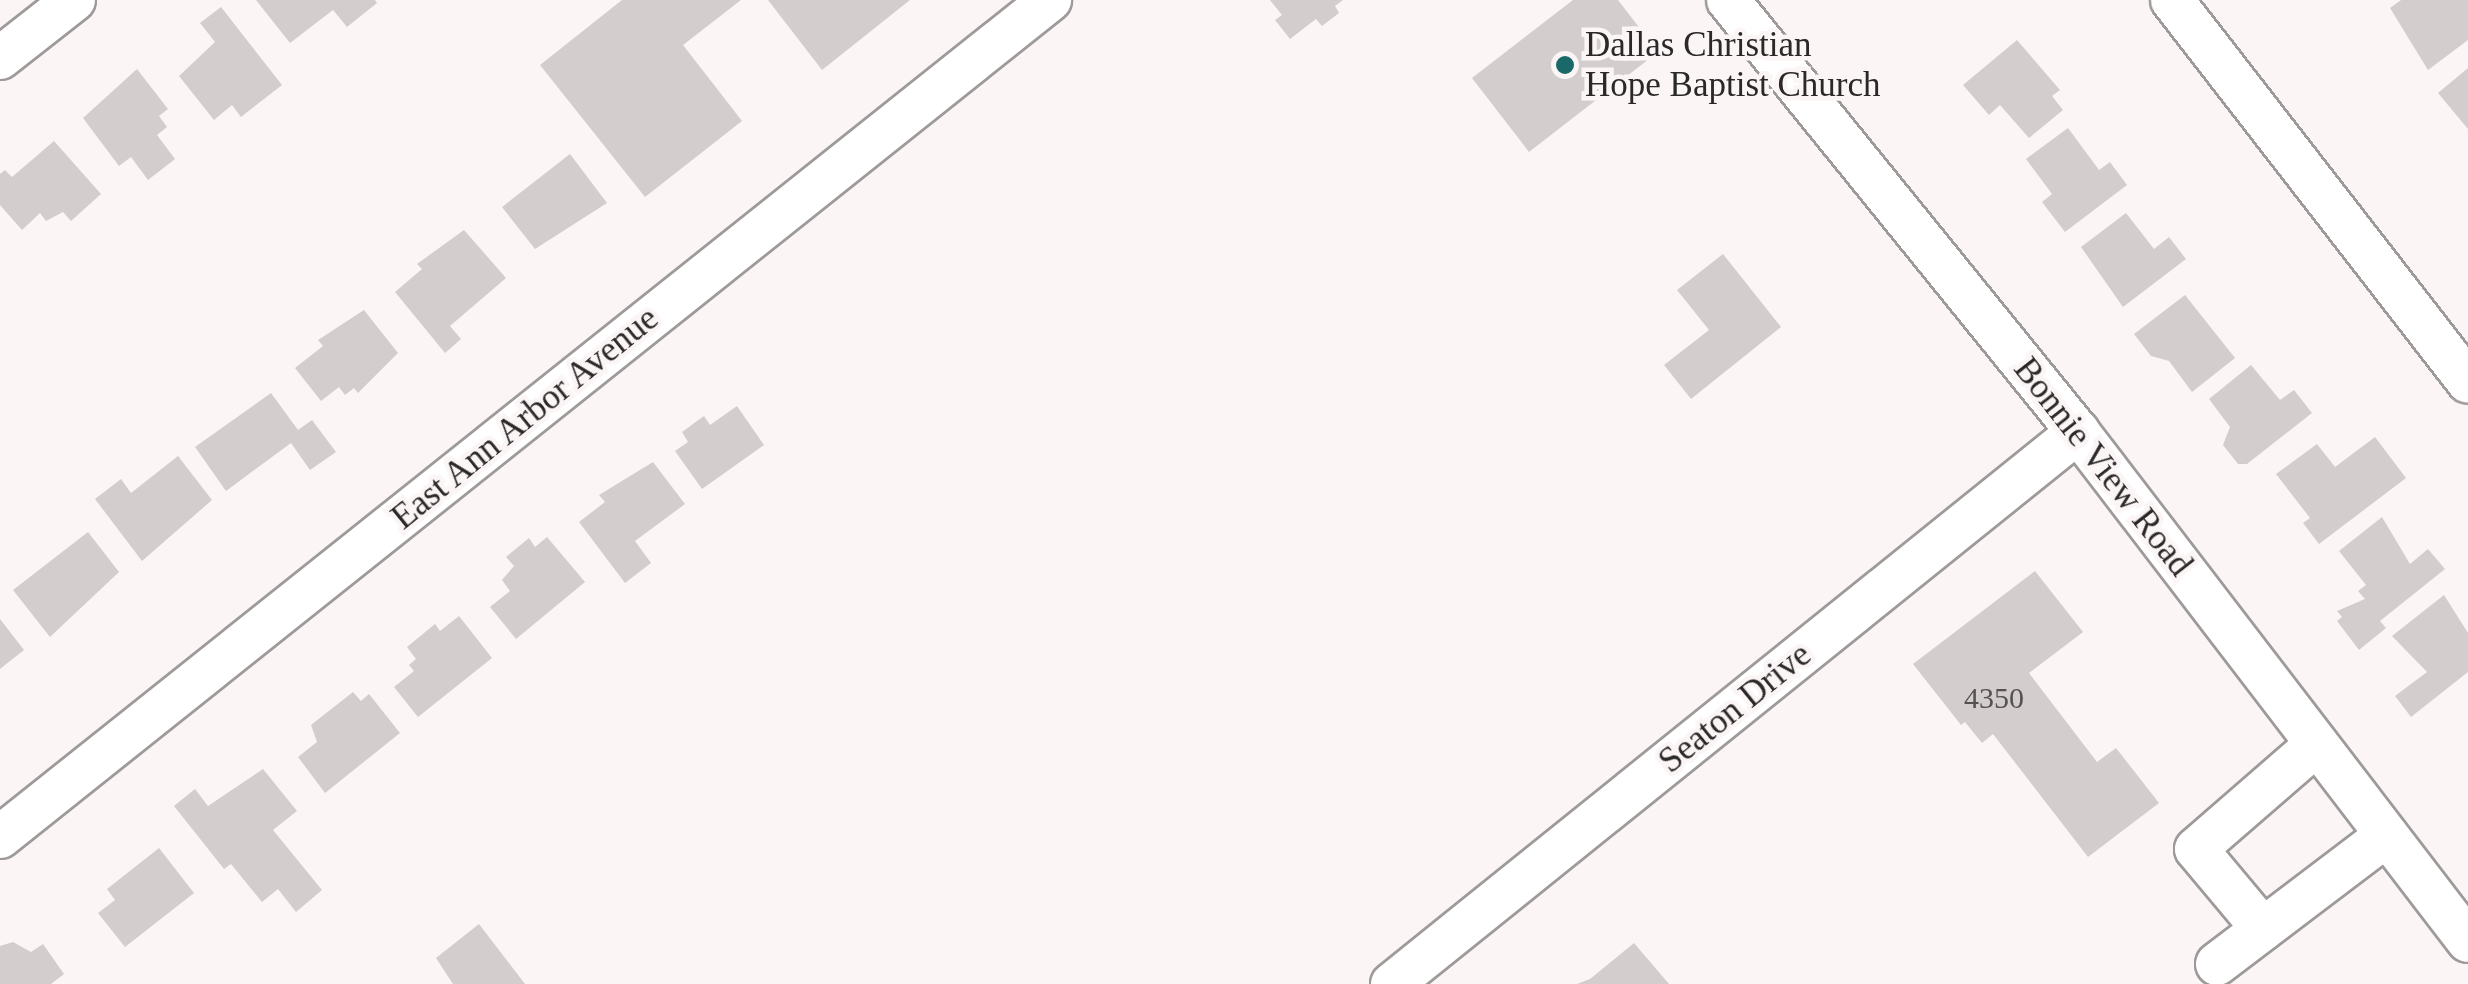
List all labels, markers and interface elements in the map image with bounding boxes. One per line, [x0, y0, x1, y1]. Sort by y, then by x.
place label: Dallas Christian Hope Baptist Church [1585, 24, 1881, 106]
marker: Dallas Christian Hope Baptist Church [1554, 54, 1576, 76]
street label: East Ann Arbor Avenue [381, 296, 669, 540]
street label: Bonnie View Road [2005, 349, 2201, 585]
street label: Seaton Drive [1650, 634, 1820, 782]
house number: 4350 [1964, 680, 2024, 716]

